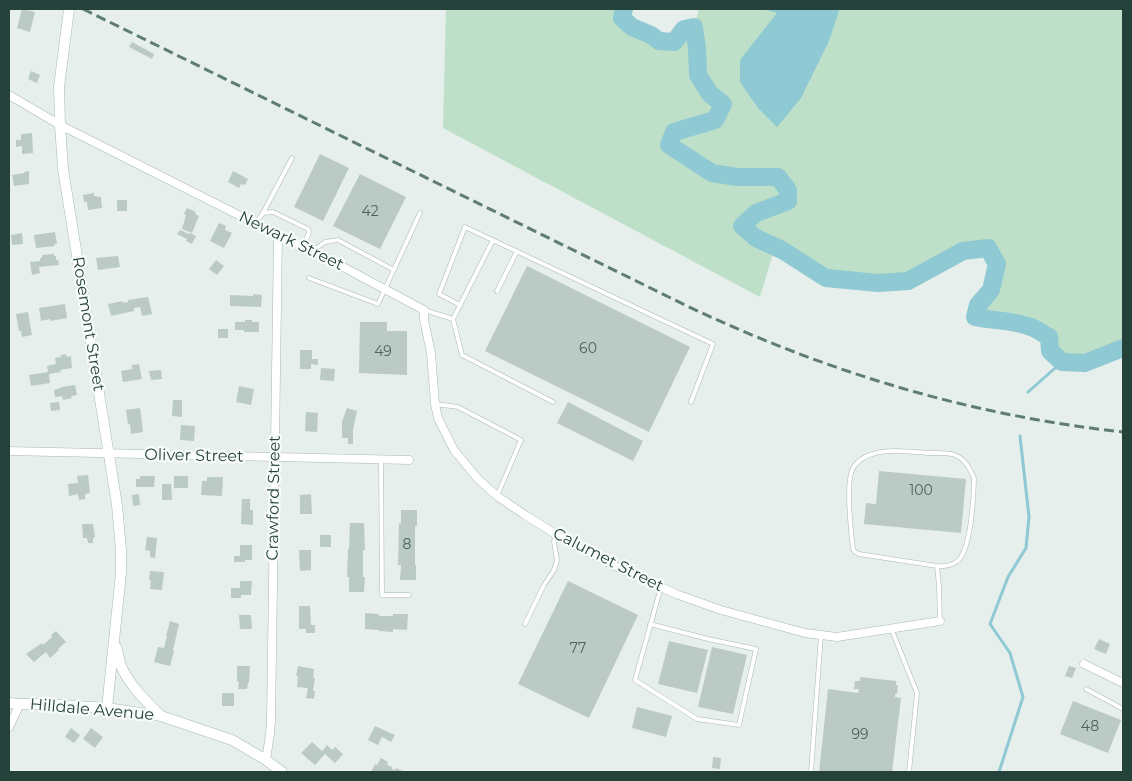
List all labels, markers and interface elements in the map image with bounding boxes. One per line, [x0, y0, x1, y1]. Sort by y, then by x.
house number: 42 [361, 204, 379, 220]
street label: Newark Street [236, 207, 346, 275]
street label: Rosemont Street [68, 255, 108, 393]
house number: 60 [579, 341, 597, 357]
house number: 49 [374, 344, 392, 360]
street label: Crawford Street [263, 435, 285, 561]
street label: Oliver Street [144, 446, 244, 466]
house number: 100 [909, 483, 933, 499]
street label: Calumet Street [550, 524, 666, 596]
house number: 8 [403, 537, 411, 553]
house number: 77 [570, 641, 586, 657]
street label: Hilldale Avenue [29, 695, 155, 725]
house number: 48 [1081, 719, 1099, 735]
house number: 99 [851, 727, 869, 743]

